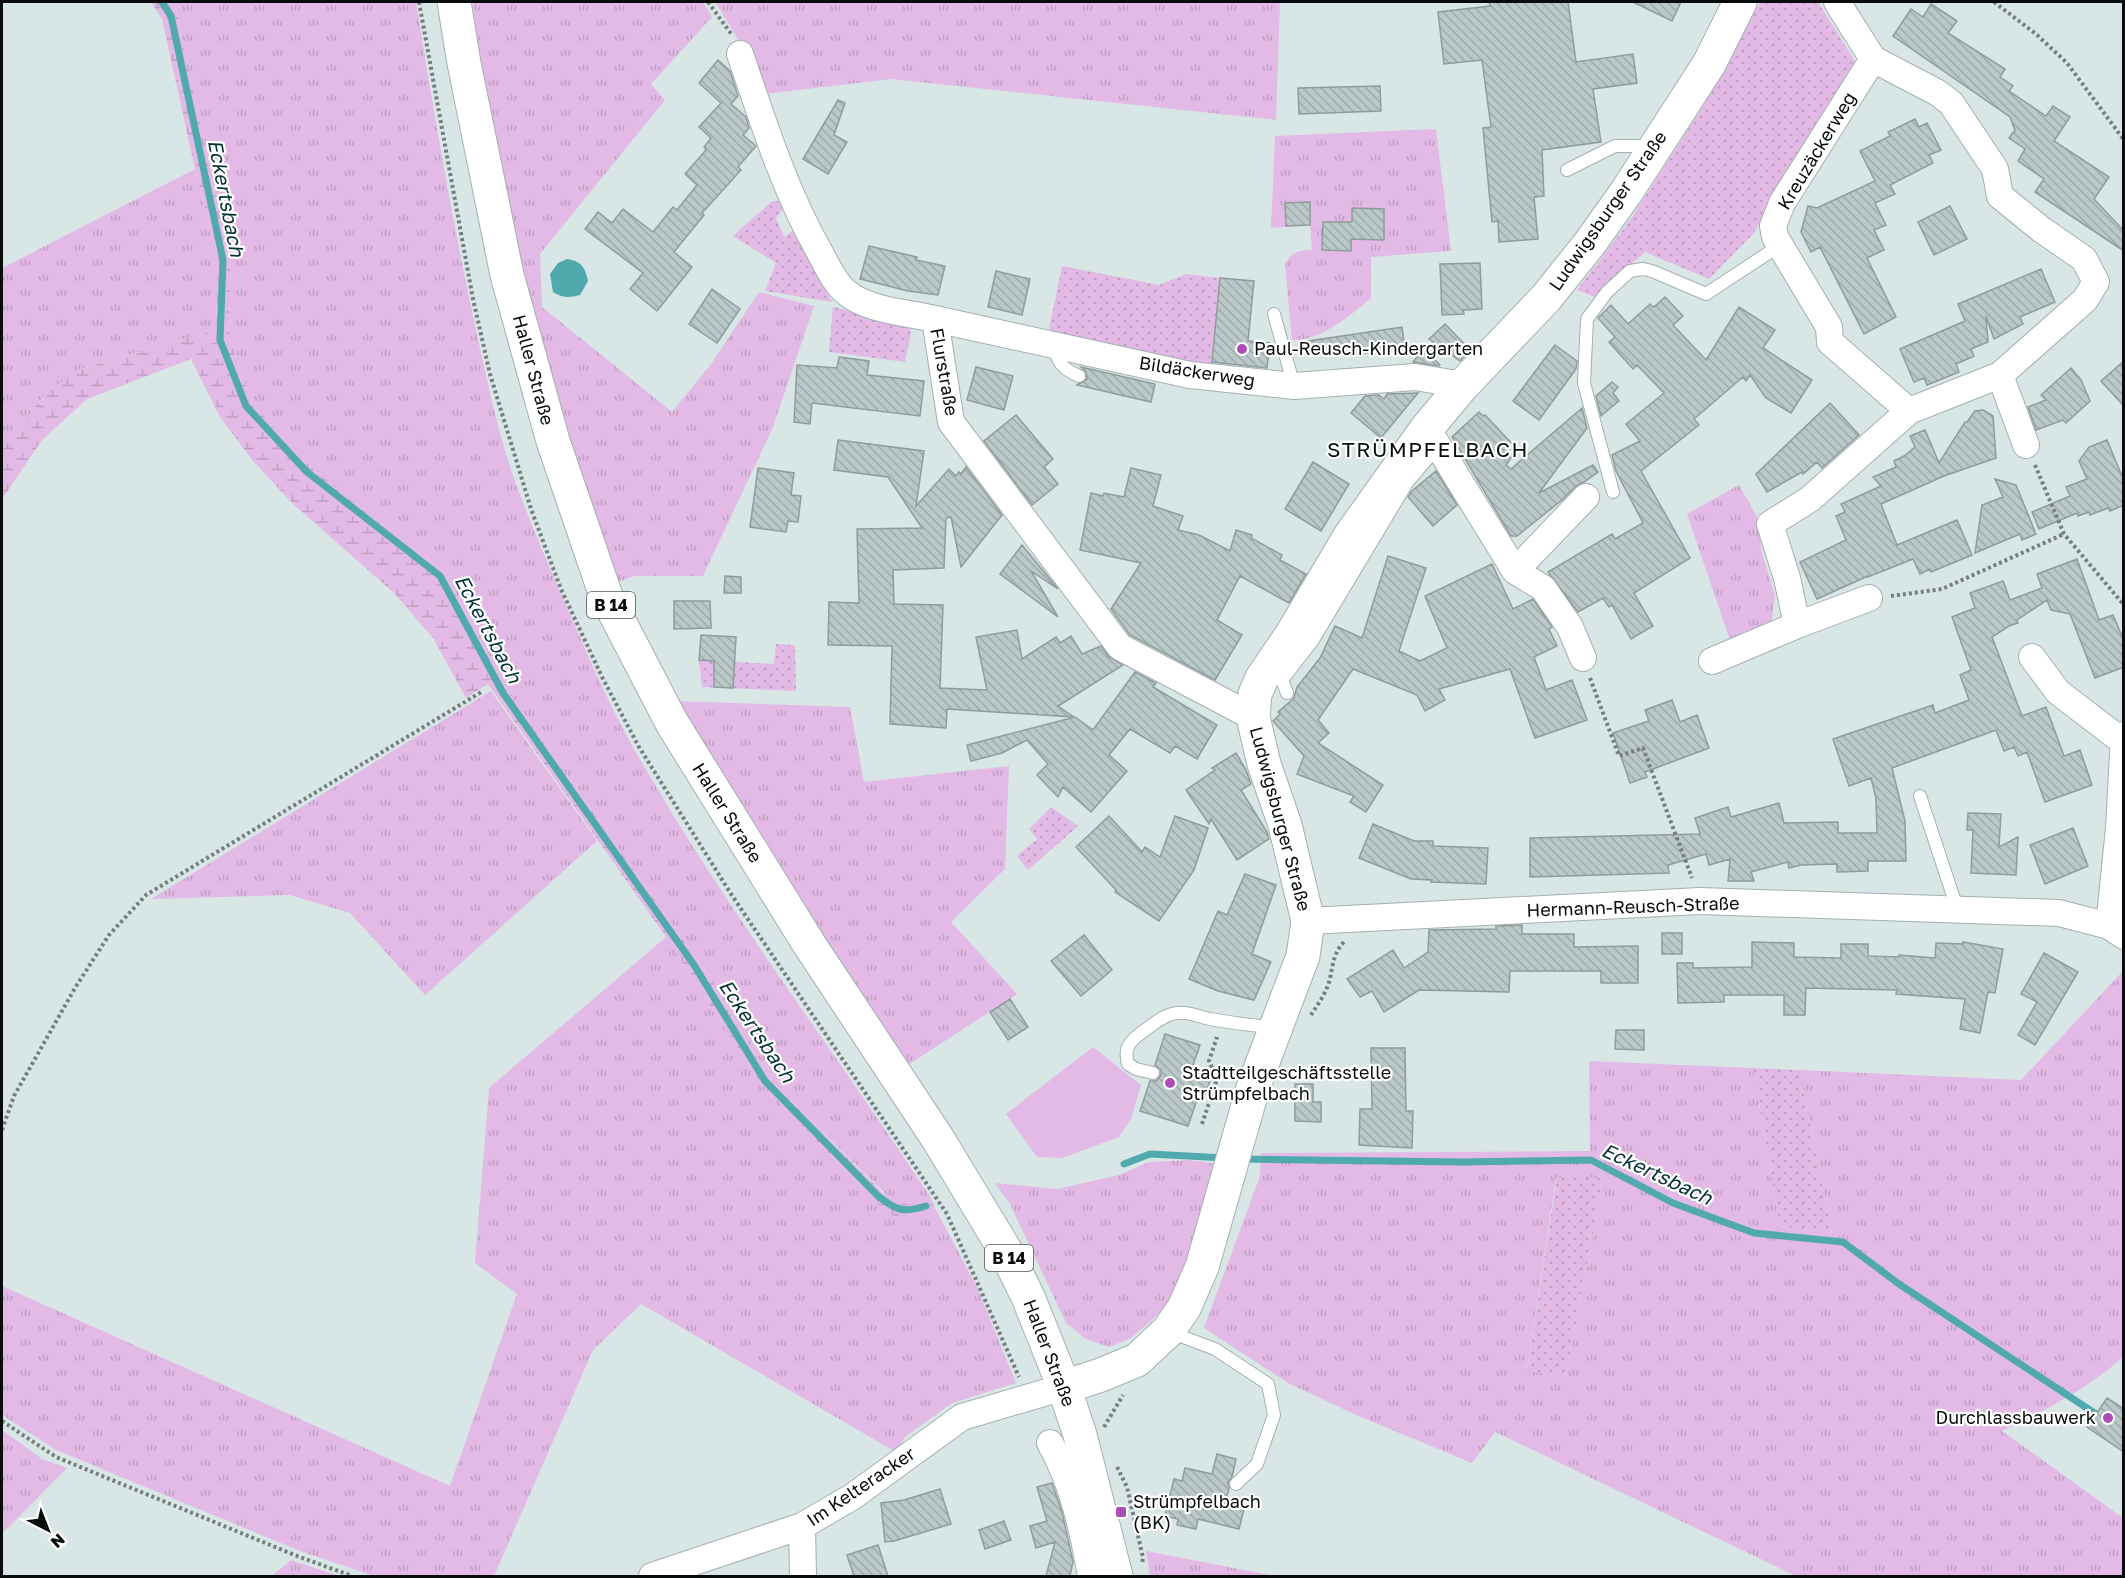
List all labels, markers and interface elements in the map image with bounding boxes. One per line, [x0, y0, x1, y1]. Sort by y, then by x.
street label: Kreuzäckerweg [1772, 88, 1860, 213]
street label: Ludwigsburger Straße [1544, 126, 1671, 295]
water label: Eckertsbach [204, 137, 250, 259]
street label: Haller Straße [509, 312, 559, 427]
street label: Flurstraße [926, 326, 964, 418]
place label: Paul-Reusch-Kindergarten [1254, 337, 1483, 359]
marker: Paul-Reusch-Kindergarten [1235, 342, 1249, 356]
street label: Bildäckerweg [1138, 351, 1257, 391]
district label: STRÜMPFELBACH [1327, 436, 1529, 462]
water label: Eckertsbach [450, 570, 528, 687]
road number: B 14 [587, 592, 635, 618]
street label: Ludwigsburger Straße [1246, 724, 1316, 913]
street label: Haller Straße [688, 759, 767, 866]
street label: Hermann-Reusch-Straße [1526, 891, 1740, 921]
water label: Eckertsbach [715, 974, 801, 1087]
place label: Stadtteilgeschäftsstelle Strümpfelbach [1182, 1061, 1391, 1104]
marker: Stadtteilgeschäftsstelle Strümpfelbach [1163, 1076, 1177, 1090]
water label: Eckertsbach [1598, 1137, 1717, 1209]
road number: B 14 [985, 1245, 1033, 1271]
street label: Haller Straße [1019, 1296, 1081, 1410]
place label: Durchlassbauwerk [1936, 1406, 2096, 1428]
marker: Durchlassbauwerk [2101, 1411, 2115, 1425]
street label: Im Kelteracker [802, 1442, 919, 1530]
place label: Strümpfelbach (BK) [1133, 1490, 1261, 1533]
north arrow [18, 1500, 78, 1560]
marker: Strümpfelbach (BK) [1114, 1505, 1128, 1519]
text: N [47, 1530, 69, 1553]

